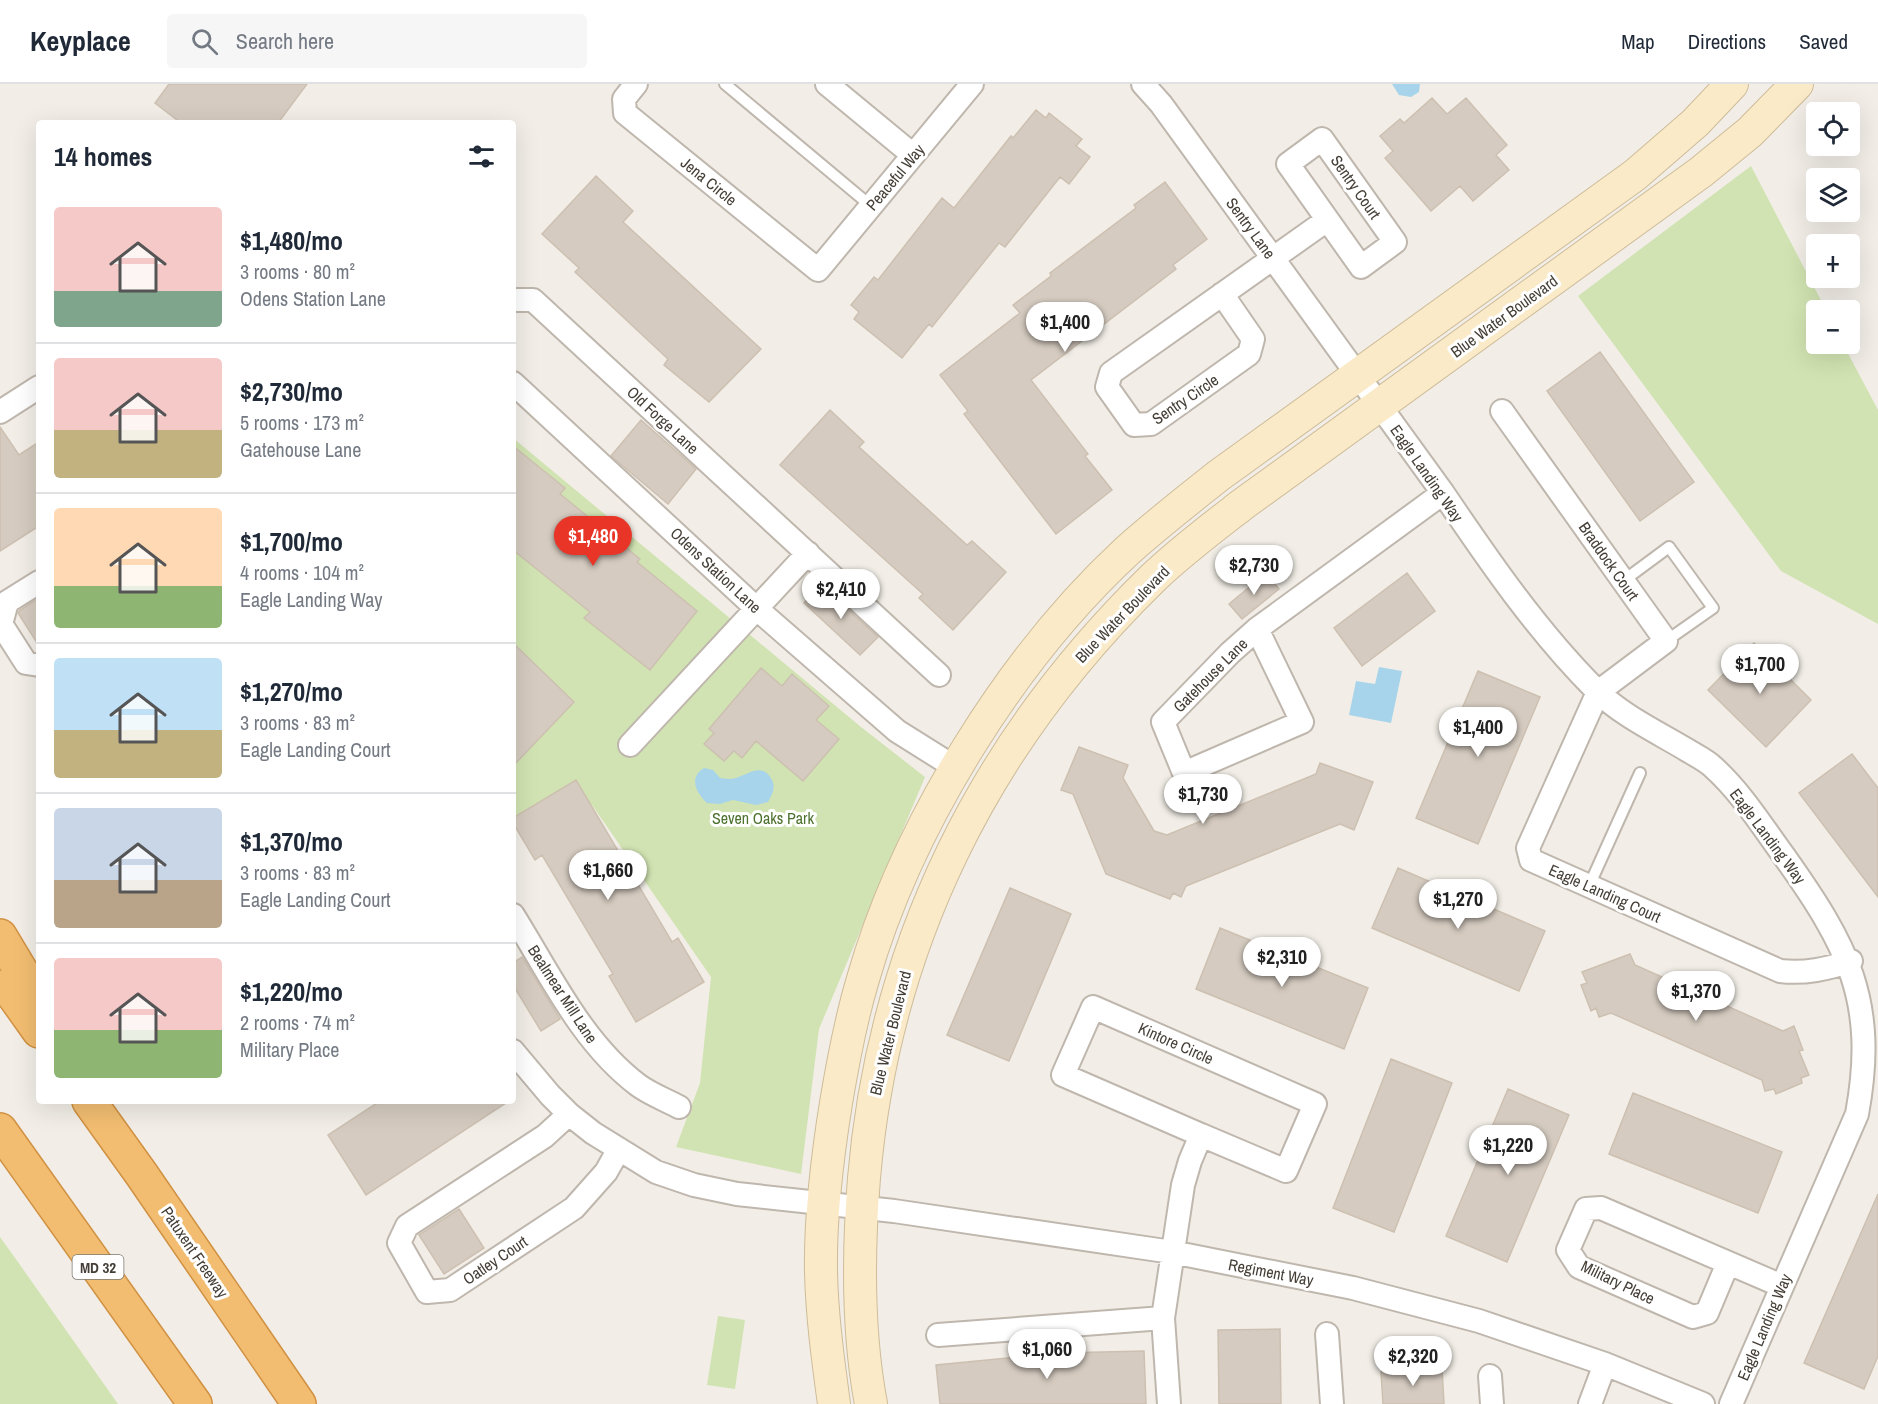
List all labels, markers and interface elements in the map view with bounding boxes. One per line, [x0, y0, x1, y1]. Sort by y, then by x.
search box [167, 14, 587, 68]
text: Keyplace [30, 22, 131, 60]
icon: search [188, 25, 221, 58]
text: Search here [236, 26, 334, 56]
text: Map [1621, 27, 1655, 56]
text: Directions [1688, 27, 1766, 56]
text: Saved [1799, 27, 1848, 56]
map controls [1806, 102, 1860, 354]
button: locate [1806, 102, 1860, 156]
text: 14 homes [54, 139, 152, 174]
street label: Peaceful Way [861, 139, 930, 215]
icon: filters [465, 140, 498, 173]
street label: Sentry Court [1326, 151, 1386, 224]
street label: Jena Circle [676, 152, 742, 210]
button: layers [1806, 168, 1860, 222]
street label: Sentry Lane [1221, 193, 1281, 263]
text: $1,480/mo [240, 223, 343, 258]
icon: home [102, 231, 174, 303]
button: + [1806, 234, 1860, 288]
text: 3 rooms · 80 m² [240, 258, 355, 285]
street label: Blue Water Boulevard [1446, 270, 1562, 362]
text: Odens Station Lane [240, 285, 386, 312]
button: − [1806, 300, 1860, 354]
pin: $1,400 [1016, 302, 1114, 353]
text: $1,400 [1040, 308, 1090, 335]
street label: Sentry Circle [1147, 369, 1223, 429]
text: $2,730/mo [240, 374, 343, 409]
street label: Old Forge Lane [622, 381, 704, 459]
icon: home [102, 382, 174, 454]
text: 5 rooms · 173 m² [240, 409, 364, 436]
street label: Eagle Landing Way [1385, 420, 1469, 526]
text: Gatehouse Lane [240, 436, 361, 463]
pin: $1,480 [544, 516, 642, 567]
street label: Braddock Court [1574, 517, 1644, 605]
text: $1,480 [568, 522, 618, 549]
street label: Odens Station Lane [666, 522, 766, 618]
text: $1,700/mo [240, 524, 343, 559]
icon: home [102, 532, 174, 604]
pin: $2,730 [1205, 545, 1303, 596]
text: $2,730 [1229, 551, 1279, 578]
text: 4 rooms · 104 m² [240, 559, 364, 586]
street label: Blue Water Boulevard [1070, 561, 1174, 667]
pin: $2,410 [792, 569, 890, 620]
text: $2,410 [816, 575, 866, 602]
text: Eagle Landing Way [240, 586, 383, 613]
street label: Gatehouse Lane [1168, 633, 1252, 717]
pin: $1,700 [1711, 644, 1809, 695]
text: $1,700 [1735, 650, 1785, 677]
text: $1,270/mo [240, 674, 343, 709]
icon: home [102, 682, 174, 754]
pin: $1,400 [1429, 707, 1527, 758]
text: 3 rooms · 83 m² [240, 709, 355, 736]
text: $1,400 [1453, 713, 1503, 740]
text: Eagle Landing Court [240, 736, 390, 763]
pin: $1,730 [1154, 774, 1252, 825]
text: $1,730 [1178, 780, 1228, 807]
street label: Eagle Landing Way [1725, 784, 1811, 889]
park label: Seven Oaks Park [712, 807, 814, 829]
text: $1,370/mo [240, 824, 343, 859]
icon: home [102, 832, 174, 904]
pin: $1,660 [559, 850, 657, 901]
text: $1,660 [583, 856, 633, 883]
street label: Eagle Landing Court [1546, 858, 1665, 928]
text: 3 rooms · 83 m² [240, 859, 355, 886]
pin: $1,270 [1409, 879, 1507, 930]
text: $1,270 [1433, 885, 1483, 912]
text: Eagle Landing Court [240, 886, 390, 913]
pin: $2,310 [1233, 937, 1331, 988]
street label: Bealmear Mill Lane [523, 941, 603, 1047]
text: $2,310 [1257, 943, 1307, 970]
street label: Blue Water Boulevard [864, 969, 916, 1097]
pin: $1,370 [1647, 971, 1745, 1022]
text: $1,220/mo [240, 974, 343, 1009]
text: $1,370 [1671, 977, 1721, 1004]
icon: home [102, 982, 174, 1054]
text: 2 rooms · 74 m² [240, 1009, 355, 1036]
street label: Kintore Circle [1135, 1017, 1217, 1069]
text: Military Place [240, 1036, 339, 1063]
pin: $1,220 [1459, 1125, 1557, 1176]
text: $1,220 [1483, 1131, 1533, 1158]
street label: Patuxent Freeway [156, 1202, 234, 1302]
street label: Oatley Court [458, 1230, 532, 1290]
street label: Regiment Way [1227, 1253, 1316, 1291]
road number: MD 32 [72, 1255, 124, 1279]
street label: Military Place [1577, 1255, 1659, 1309]
street label: Eagle Landing Way [1732, 1270, 1797, 1384]
pin: $1,060 [998, 1329, 1096, 1380]
text: $1,060 [1022, 1335, 1072, 1362]
pin: $2,320 [1364, 1336, 1462, 1387]
text: $2,320 [1388, 1342, 1438, 1369]

